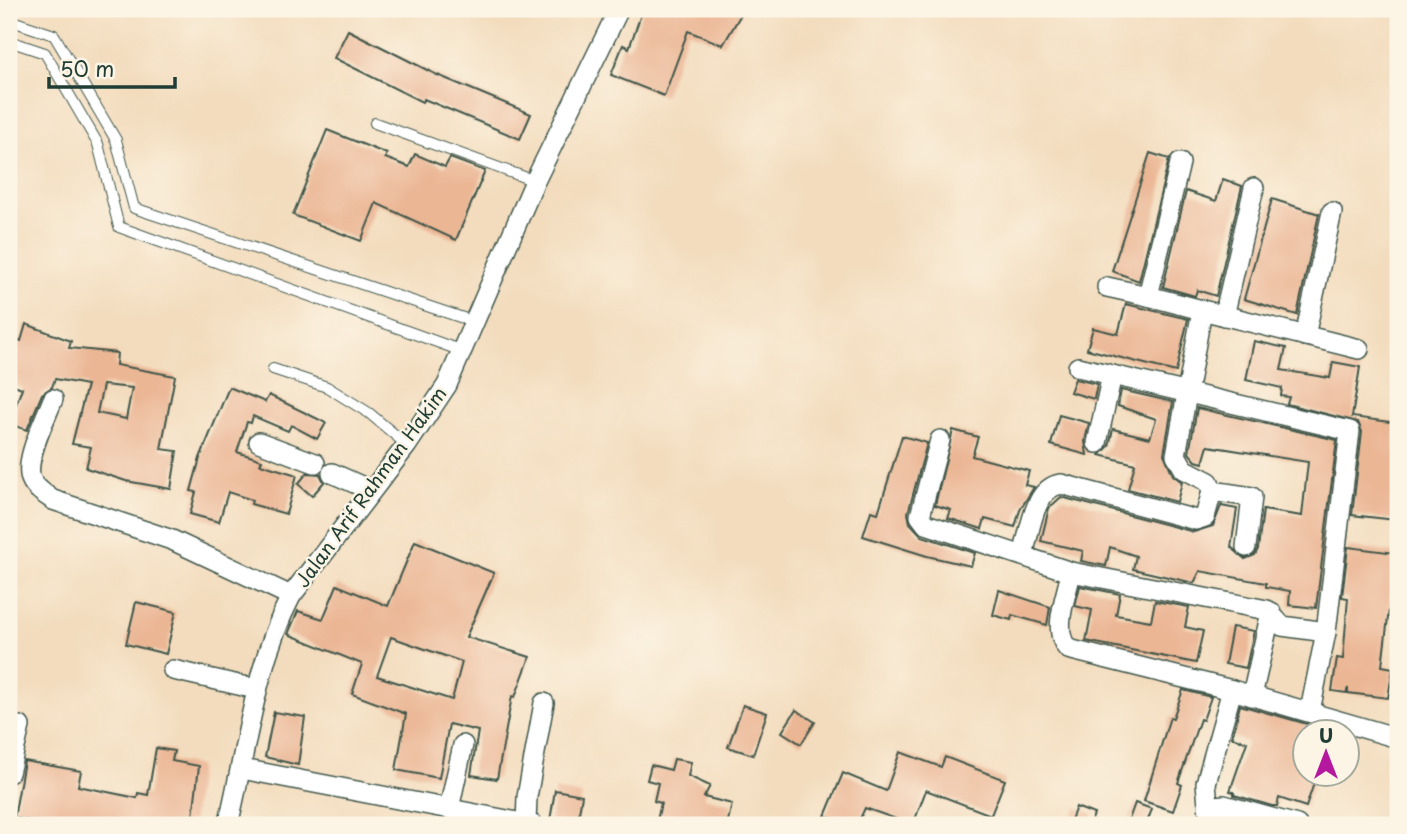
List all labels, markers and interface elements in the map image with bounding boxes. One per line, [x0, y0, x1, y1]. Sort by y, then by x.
scale bar [49, 46, 175, 90]
text: 50 m [60, 52, 114, 84]
street label: Jalan Arif Rahman Hakim [288, 380, 453, 592]
north arrow [1292, 718, 1362, 788]
text: U [1319, 721, 1333, 749]

